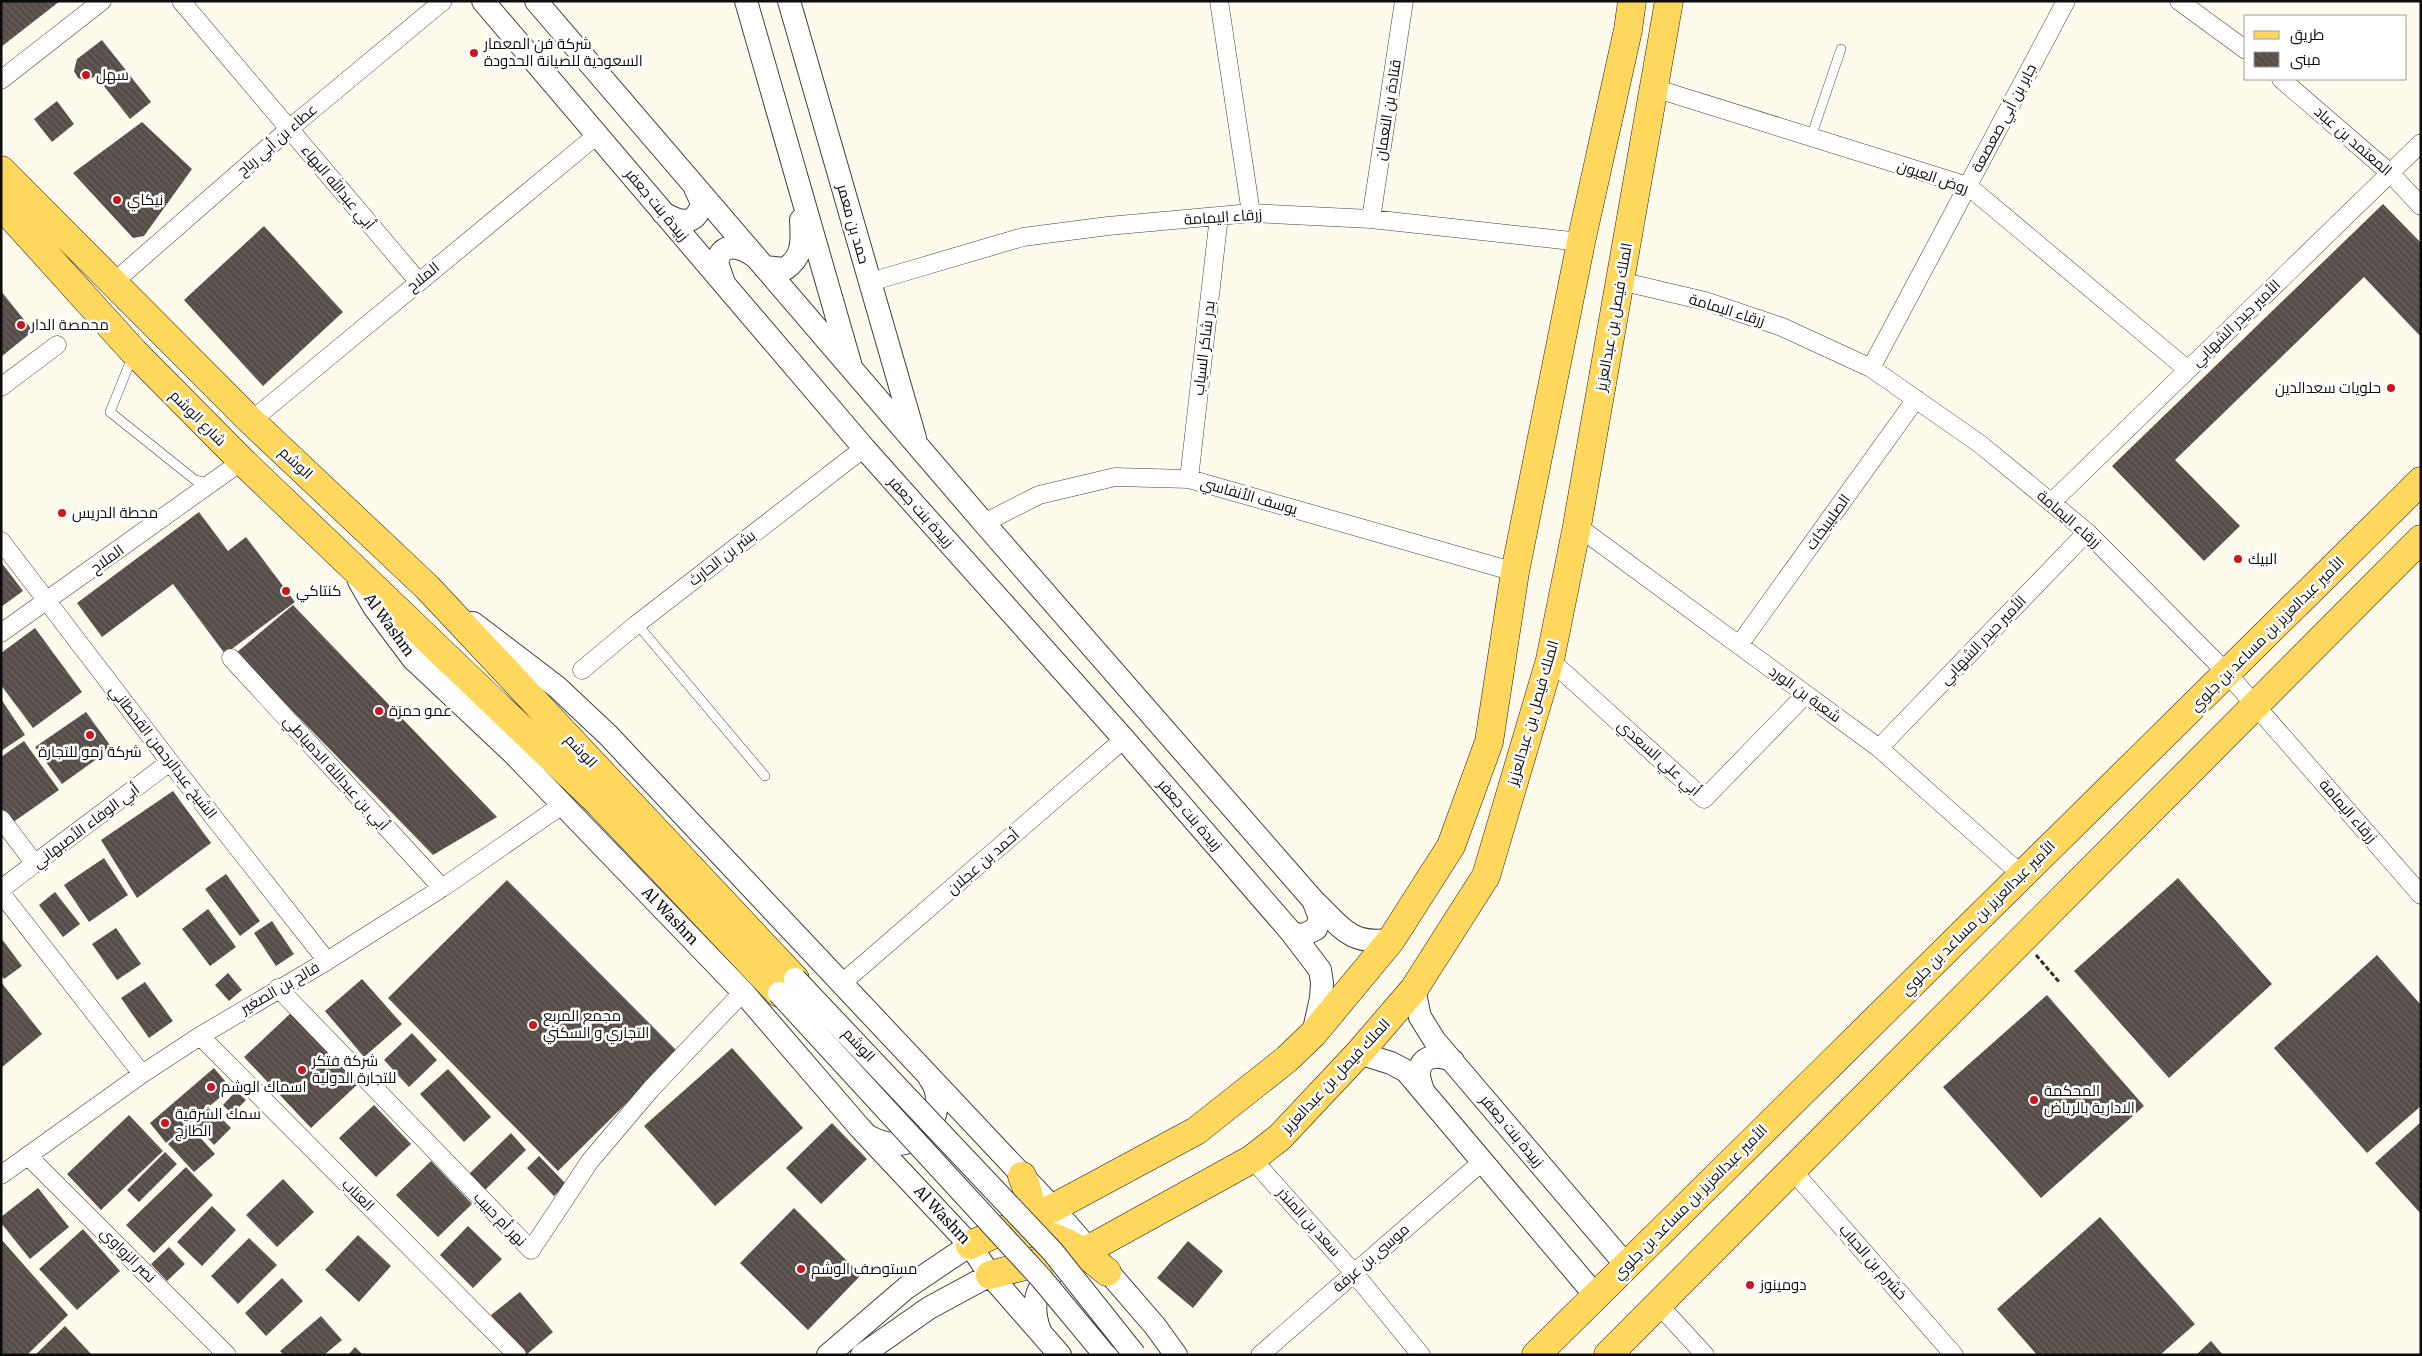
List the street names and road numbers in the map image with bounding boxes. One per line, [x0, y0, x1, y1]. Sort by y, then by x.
street label: قتادة بن النعمان [1370, 58, 1406, 162]
street label: جابر بن أبي صعصعة [1967, 60, 2043, 177]
street label: عطاء بن أبي رباح [233, 100, 323, 182]
street label: المعتمد بن عباد [2310, 102, 2396, 180]
street label: أبي عبدالله البهاء [295, 140, 379, 235]
street label: روض العيون [1895, 155, 1971, 199]
street label: زبيدة بنت جعفر [621, 164, 693, 245]
street label: حمد بن معمر [832, 181, 874, 266]
street label: زرقاء اليمامة [1183, 204, 1263, 229]
street label: الملك فيصل بن عبدالعزيز [1591, 241, 1637, 394]
street label: الملاح [402, 258, 444, 297]
street label: الأمير حيدر الشهابي [2187, 275, 2286, 372]
street label: زرقاء اليمامة [1687, 289, 1767, 330]
street label: بدر شاكر السياب [1188, 299, 1219, 397]
street label: شارع الوشم [165, 386, 230, 451]
street label: الوشم [275, 442, 317, 484]
street label: زبيدة بنت جعفر [884, 472, 958, 551]
street label: يوسف الأنفاسي [1197, 473, 1300, 521]
street label: زرقاء اليمامة [2033, 486, 2105, 552]
street label: الصليبيخات [1801, 490, 1854, 553]
street label: بشر بن الحارث [684, 525, 760, 591]
street label: الملاح [86, 540, 128, 579]
street label: الأمير عبدالعزيز بن مساعد بن جلوي [2185, 552, 2350, 717]
street label: Al Washm [360, 589, 419, 660]
street label: الأمير حيدر الشهابي [1935, 591, 2032, 690]
street label: الملك فيصل بن عبدالعزيز [1502, 638, 1563, 789]
street label: شعبة بن الورد [1765, 661, 1845, 727]
street label: الشيخ عبدالرحمن القحطاني [103, 681, 222, 824]
street label: أبي بن عبداللة الدمياطي [277, 711, 393, 836]
street label: أبي علي السعدي [1612, 715, 1705, 802]
street label: الوشم [560, 730, 602, 772]
street label: زبيدة بنت جعفر [1153, 774, 1227, 854]
street label: زرقاء اليمامة [2315, 775, 2381, 847]
street label: أبي الوفاء الأصبهاني [28, 779, 145, 874]
street label: أحمد بن عجلان [942, 825, 1024, 899]
street label: الأمير عبدالعزيز بن مساعد بن جلوي [1896, 836, 2061, 1001]
street label: Al Washm [637, 882, 703, 949]
street label: فالح بن الصغير [236, 957, 324, 1020]
street label: الملك فيصل بن عبدالعزيز [1277, 1014, 1395, 1139]
street label: الوشم [838, 1024, 880, 1066]
street label: زبيدة بنت جعفر [1476, 1090, 1548, 1171]
street label: الأمير عبدالعزيز بن مساعد بن جلوي [1608, 1120, 1773, 1285]
street label: العناب [338, 1174, 379, 1215]
street label: Al Washm [910, 1181, 974, 1248]
street label: سعد بن المنذر [1272, 1183, 1345, 1261]
street label: نهر أم حبيب [469, 1187, 531, 1251]
street label: موسى بن عرفة [1328, 1219, 1414, 1297]
street label: خشرم بن الحباب [1835, 1220, 1911, 1304]
street label: نصر الزواوي [94, 1223, 160, 1289]

